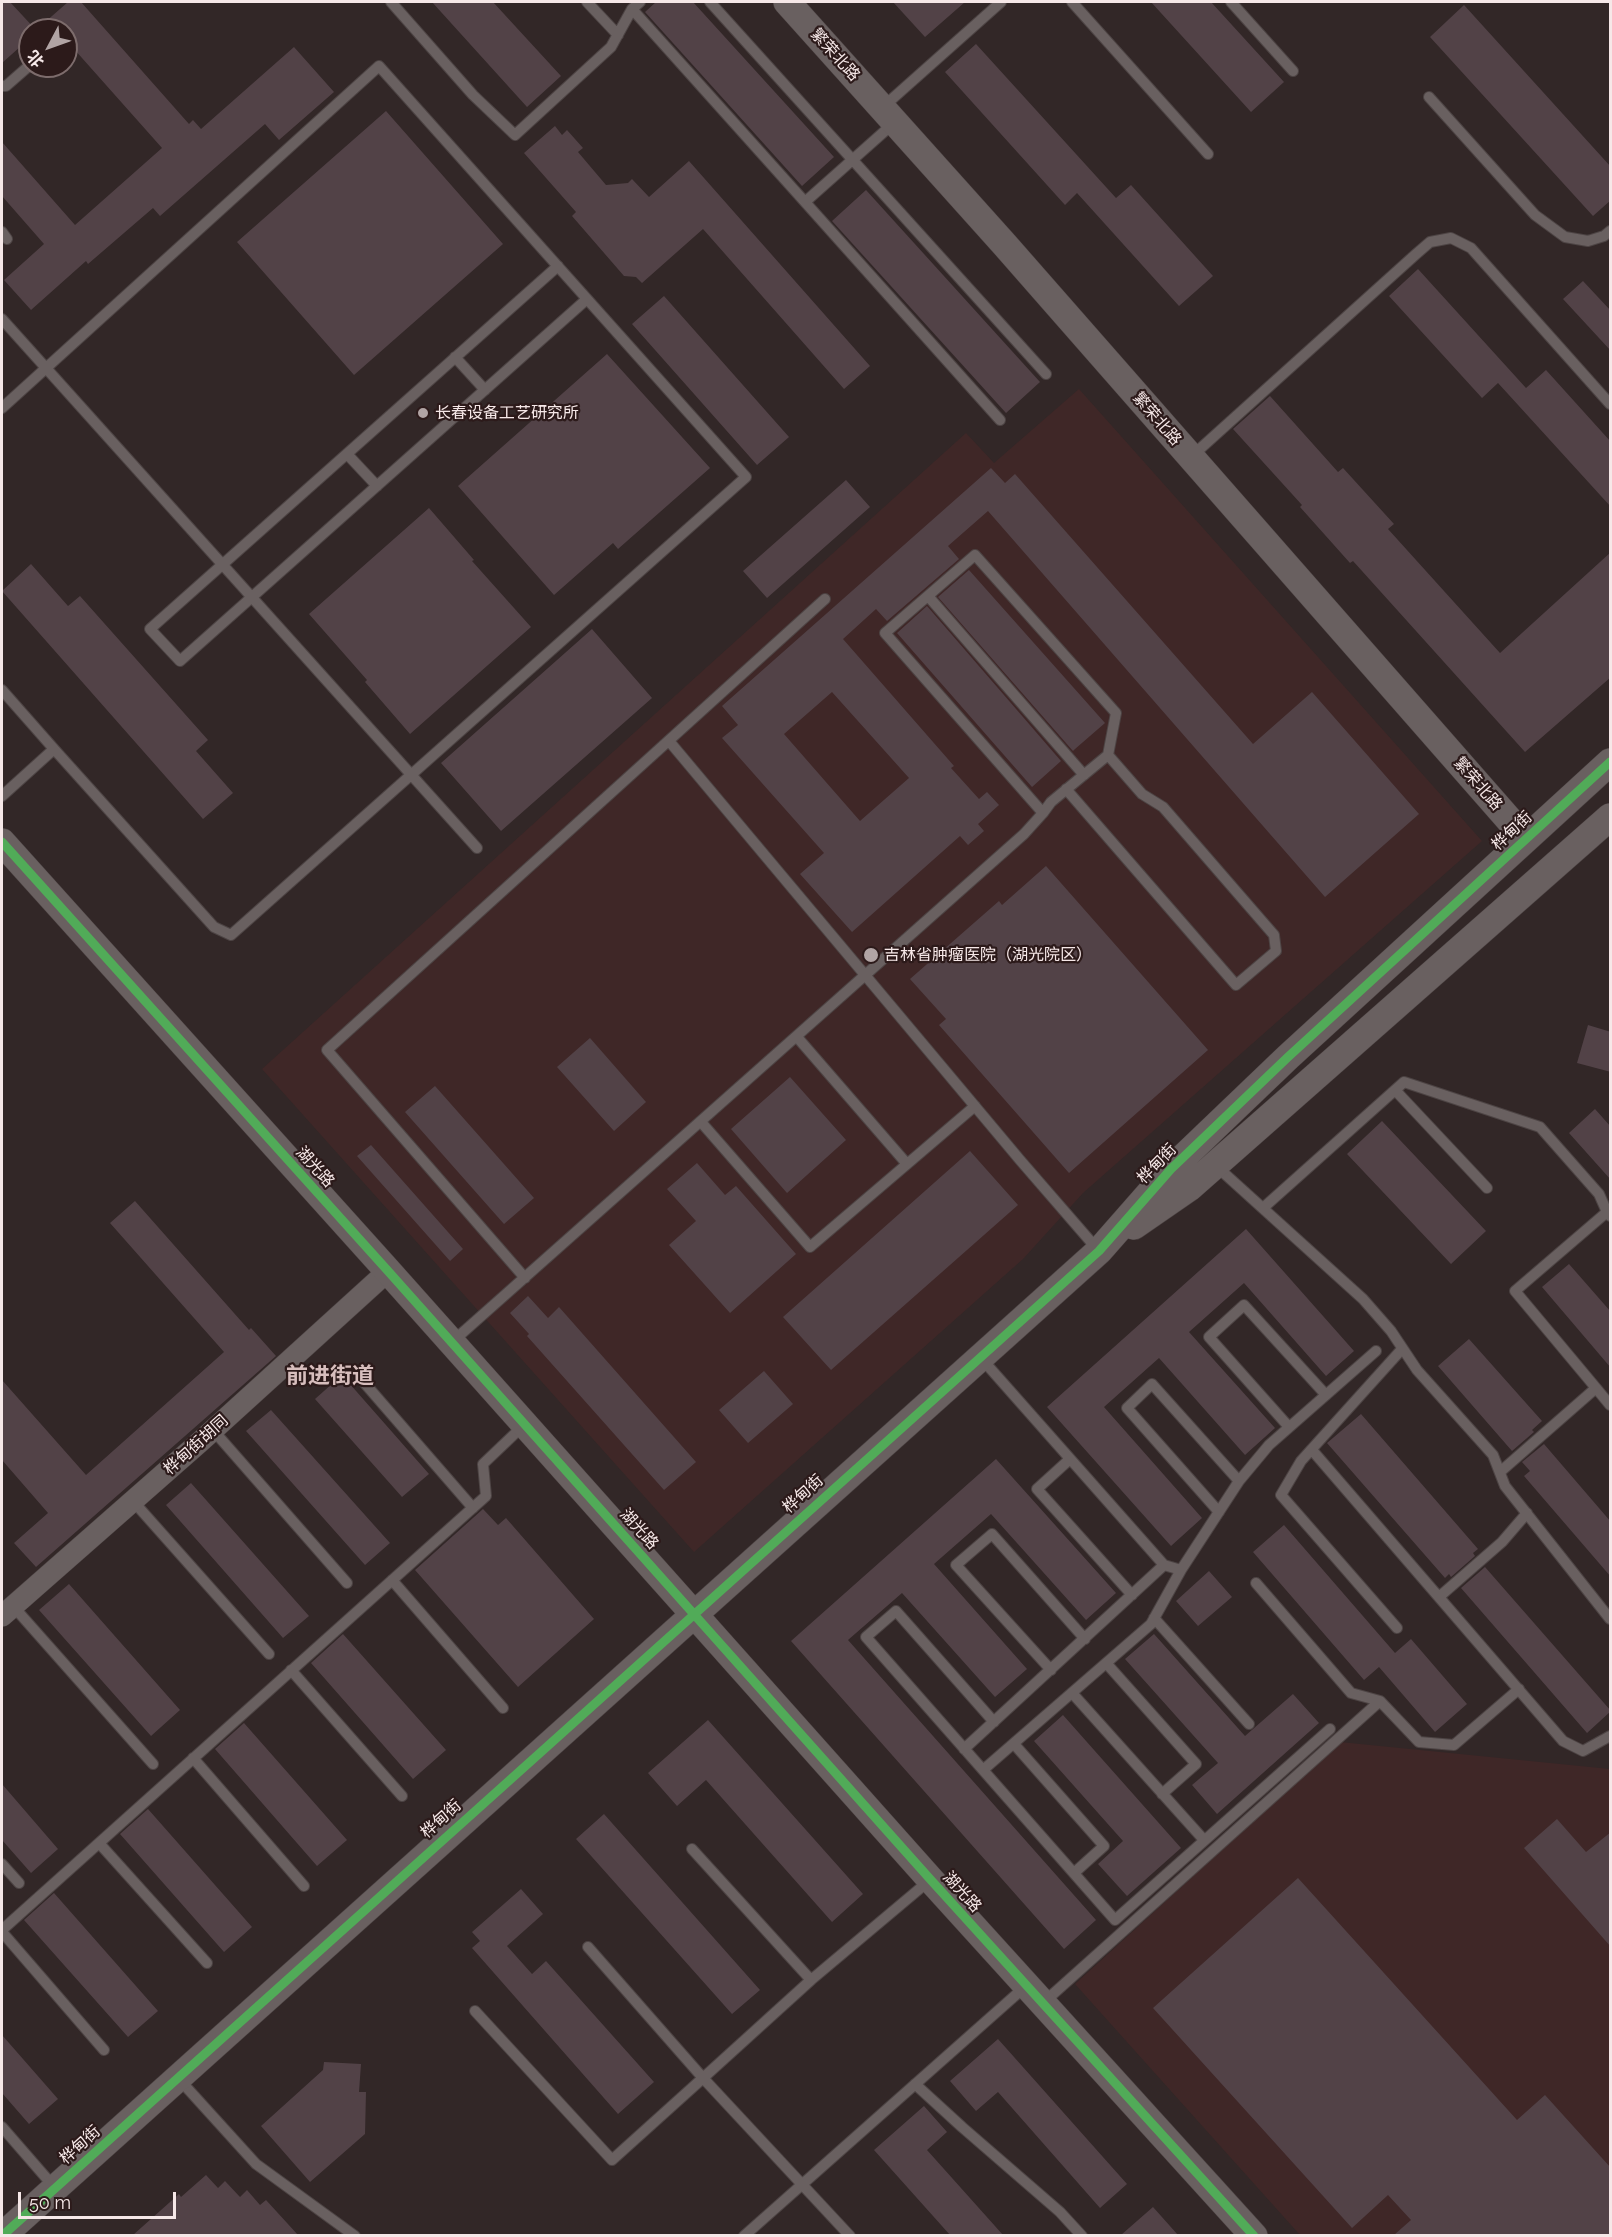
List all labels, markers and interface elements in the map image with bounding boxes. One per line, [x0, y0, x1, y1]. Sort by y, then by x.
north arrow [18, 18, 78, 78]
street label: 繁荣北路 [806, 25, 864, 85]
text: 北 [23, 47, 48, 71]
street label: 繁荣北路 [1129, 389, 1185, 449]
place label: 长春设备工艺研究所 [435, 403, 579, 423]
marker: 长春设备工艺研究所 [416, 406, 430, 420]
street label: 繁荣北路 [1450, 754, 1506, 814]
street label: 桦甸街 [1488, 808, 1536, 854]
place label: 吉林省肿瘤医院（湖光院区） [884, 945, 1092, 965]
marker: 吉林省肿瘤医院（湖光院区） [862, 946, 880, 964]
street label: 桦甸街 [1133, 1140, 1181, 1188]
street label: 湖光路 [292, 1143, 338, 1191]
district label: 前进街道 [286, 1363, 374, 1389]
street label: 桦甸街胡同 [160, 1411, 232, 1479]
street label: 桦甸街 [779, 1471, 827, 1517]
street label: 湖光路 [616, 1505, 662, 1553]
street label: 桦甸街 [417, 1796, 465, 1842]
street label: 湖光路 [939, 1868, 985, 1916]
street label: 桦甸街 [56, 2122, 104, 2168]
scale bar [21, 2180, 178, 2218]
text: 50 m [29, 2192, 71, 2213]

